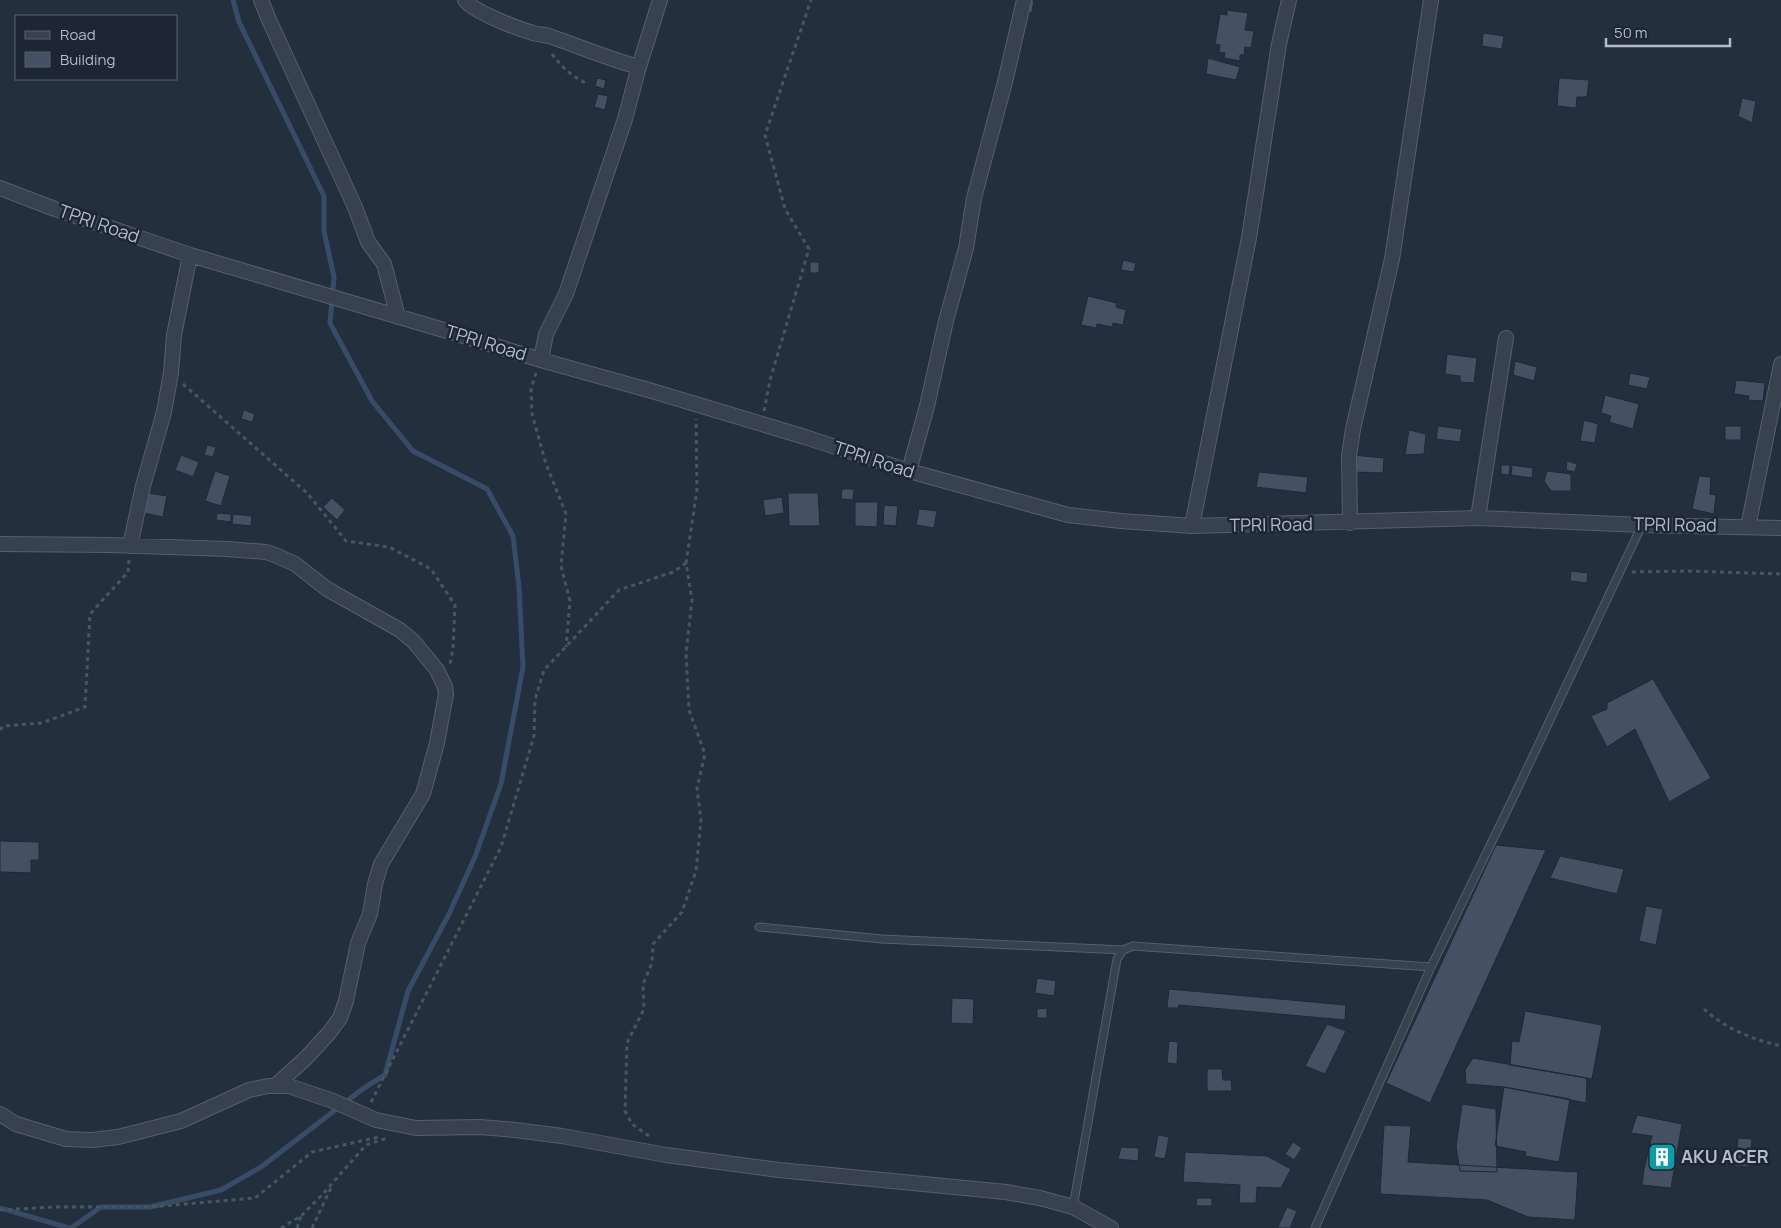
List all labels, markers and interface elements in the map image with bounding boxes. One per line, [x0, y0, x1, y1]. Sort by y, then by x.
legend [15, 15, 178, 80]
scale bar [1606, 15, 1730, 47]
text: 50 m [1614, 22, 1648, 43]
text: Road [60, 24, 96, 45]
text: Building [60, 49, 115, 70]
street label: TPRI Road [56, 198, 143, 248]
street label: TPRI Road [443, 318, 530, 366]
street label: TPRI Road [831, 435, 918, 483]
street label: TPRI Road [1229, 511, 1313, 537]
street label: TPRI Road [1633, 511, 1717, 537]
building icon: AKU ACER [1647, 1142, 1677, 1172]
place label: AKU ACER [1681, 1144, 1769, 1168]

